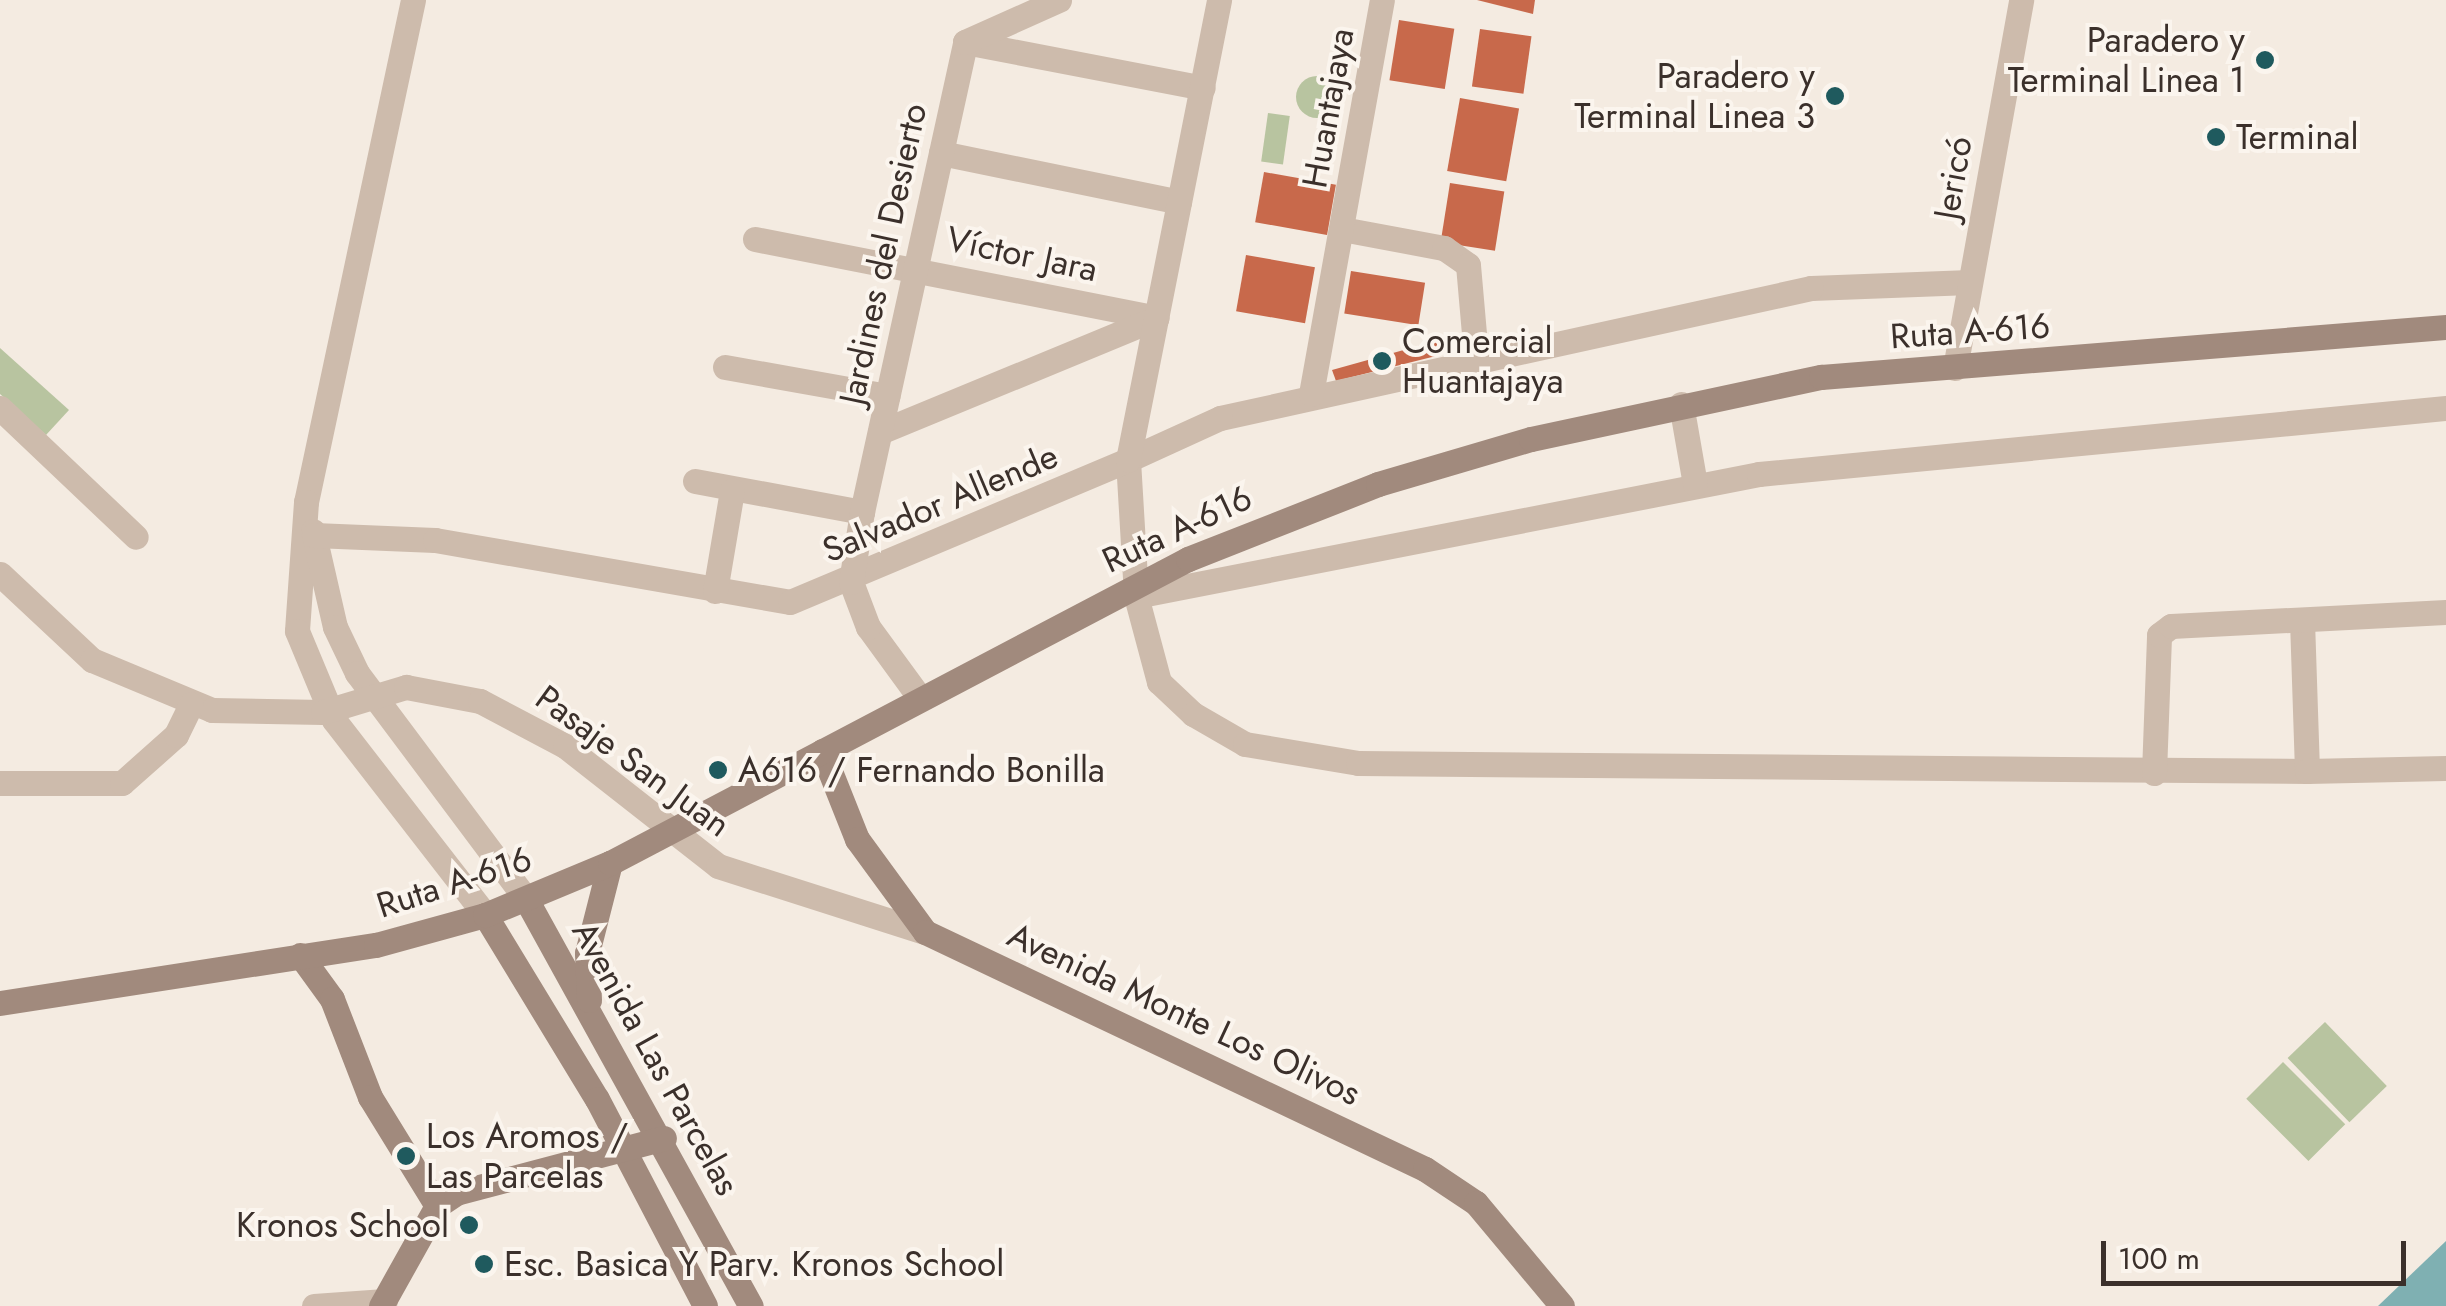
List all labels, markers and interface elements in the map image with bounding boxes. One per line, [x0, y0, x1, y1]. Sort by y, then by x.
place label: Paradero y Terminal Linea 1 [2008, 19, 2245, 101]
street label: Huantajaya [1293, 25, 1363, 191]
marker: Paradero y Terminal Linea 1 [2254, 49, 2276, 71]
place label: Paradero y Terminal Linea 3 [1574, 55, 1815, 137]
marker: Paradero y Terminal Linea 3 [1824, 85, 1846, 107]
street label: Jardines del Desierto [831, 100, 935, 408]
place label: Terminal [2236, 116, 2358, 158]
marker: Terminal [2205, 126, 2227, 148]
street label: Jericó [1925, 133, 1981, 223]
street label: Víctor Jara [943, 218, 1101, 290]
street label: Ruta A-616 [1889, 304, 2051, 358]
place label: Comercial Huantajaya [1402, 320, 1563, 402]
marker: Comercial Huantajaya [1371, 350, 1393, 372]
street label: Salvador Allende [816, 435, 1064, 571]
street label: Ruta A-616 [1096, 476, 1258, 582]
street label: Pasaje San Juan [528, 676, 738, 846]
place label: A616 / Fernando Bonilla [738, 749, 1105, 791]
marker: A616 / Fernando Bonilla [707, 759, 729, 781]
street label: Ruta A-616 [371, 837, 537, 927]
street label: Avenida Las Parcelas [563, 914, 749, 1202]
street label: Avenida Monte Los Olivos [1001, 914, 1367, 1114]
place label: Los Aromos / Las Parcelas [426, 1115, 628, 1197]
marker: Los Aromos / Las Parcelas [395, 1145, 417, 1167]
place label: Kronos School [236, 1204, 449, 1246]
marker: Kronos School [458, 1214, 480, 1236]
scale bar [2106, 1221, 2411, 1283]
text: 100 m [2118, 1237, 2200, 1280]
place label: Esc. Basica Y Parv. Kronos School [504, 1243, 1004, 1285]
marker: Esc. Basica Y Parv. Kronos School [473, 1253, 495, 1275]

